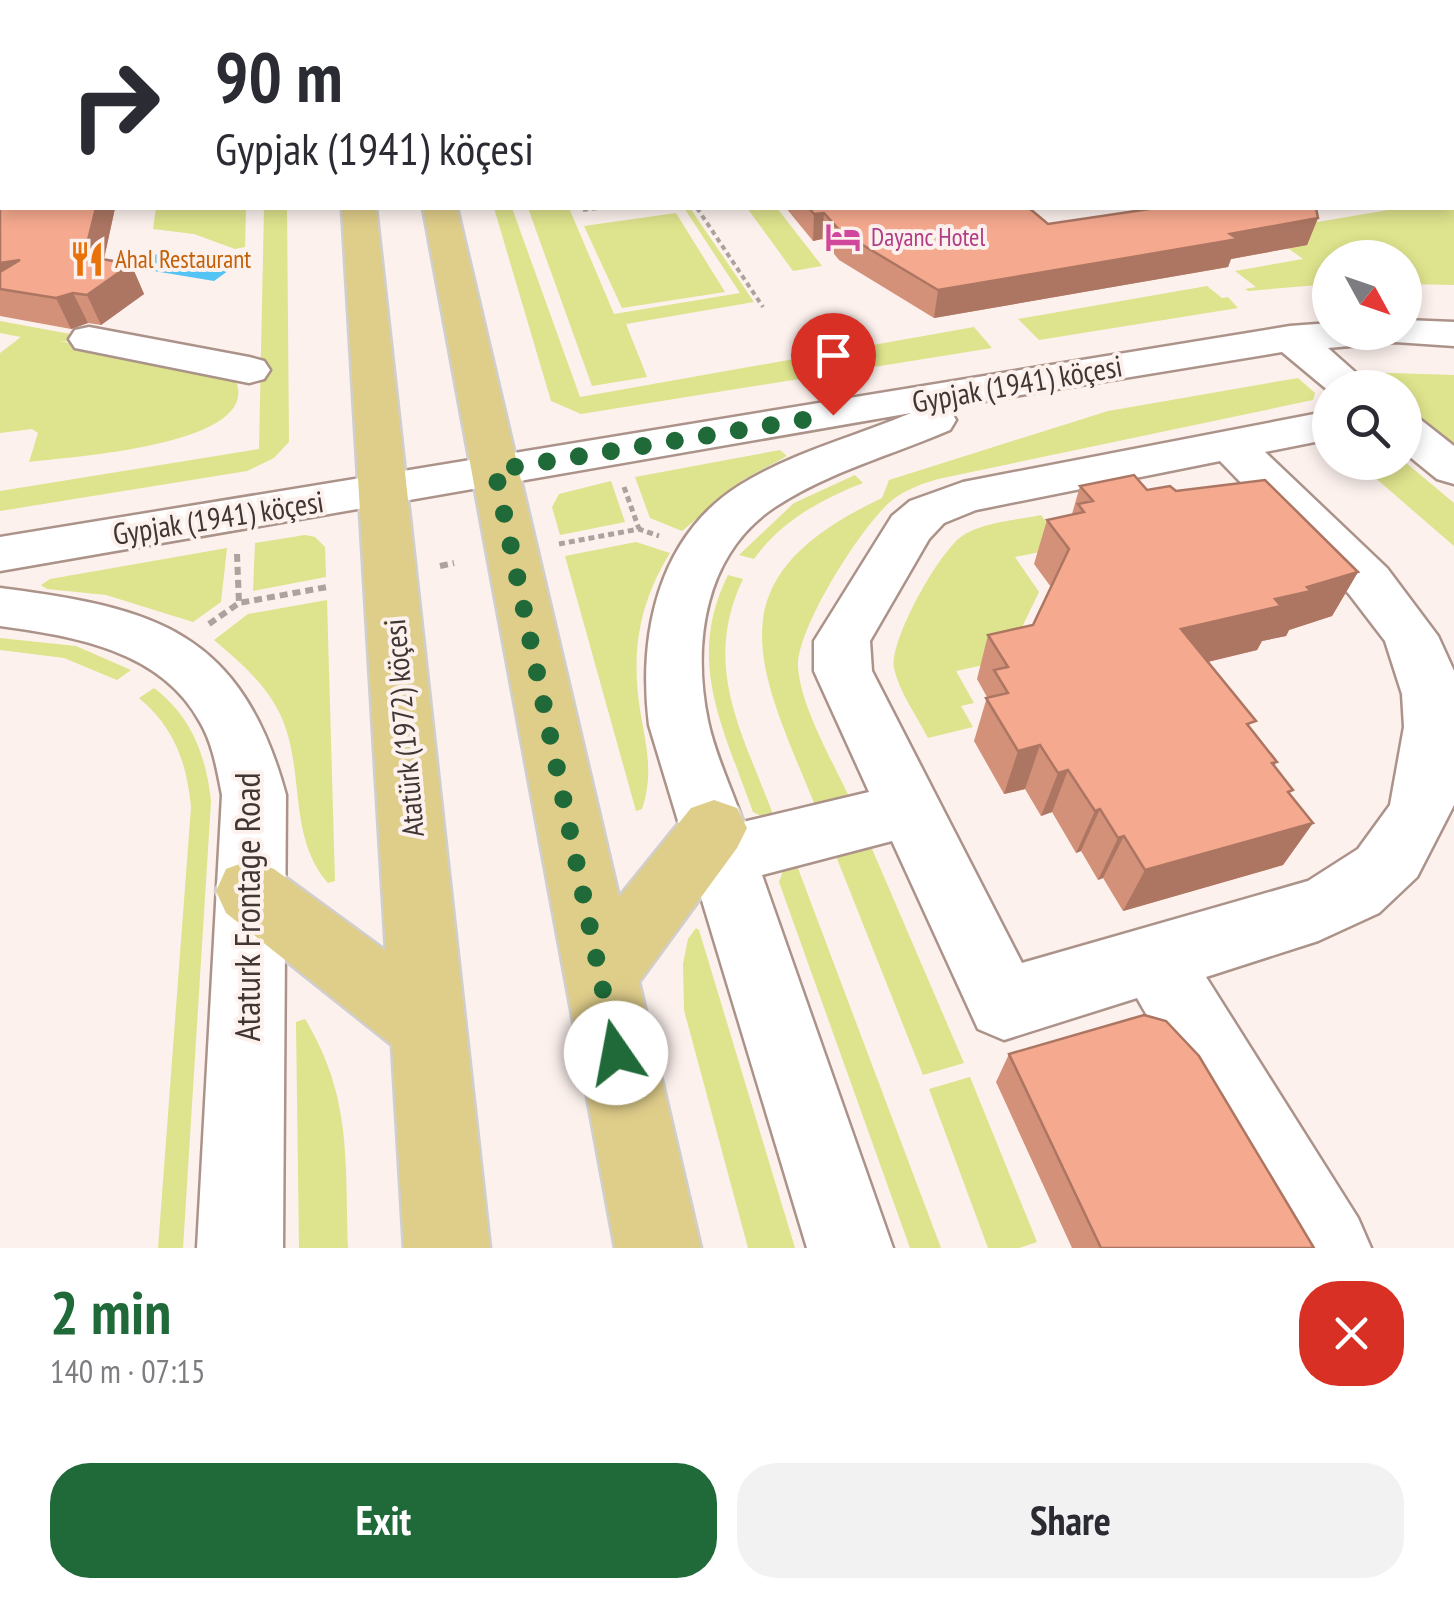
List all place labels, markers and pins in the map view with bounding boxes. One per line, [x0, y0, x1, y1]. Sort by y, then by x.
hotel icon: Dayanc Hotel [824, 218, 862, 256]
place label: Dayanc Hotel [871, 221, 985, 253]
restaurant icon: Ahal Restaurant [68, 240, 106, 278]
place label: Ahal Restaurant [115, 243, 251, 275]
pin [791, 313, 876, 416]

